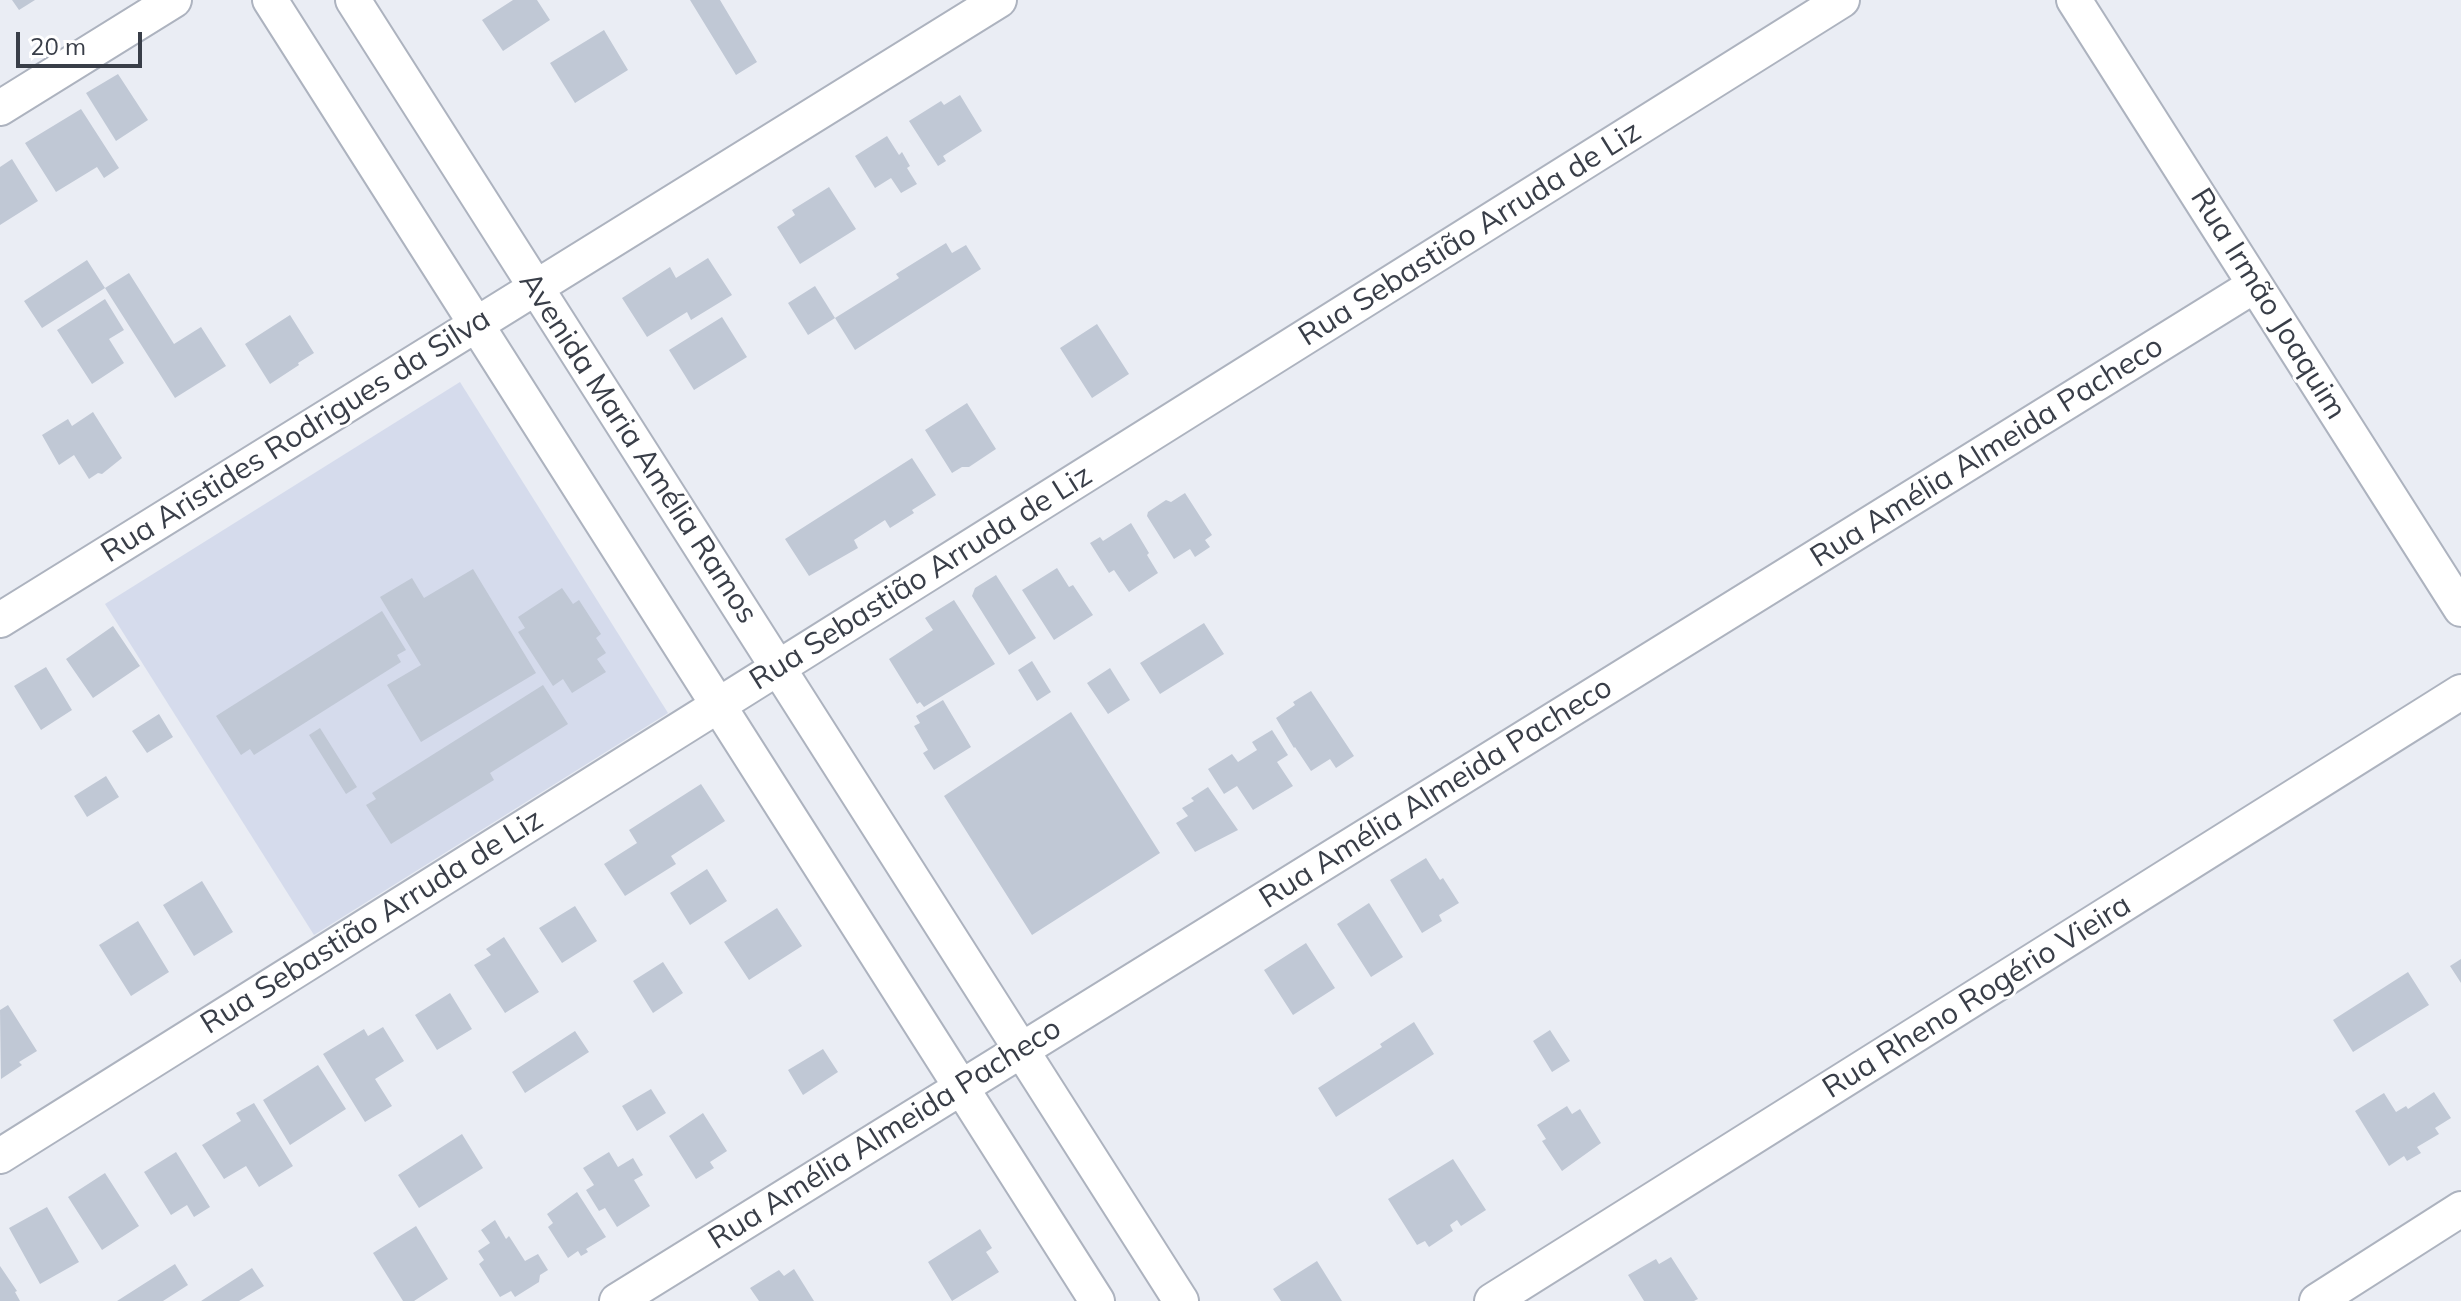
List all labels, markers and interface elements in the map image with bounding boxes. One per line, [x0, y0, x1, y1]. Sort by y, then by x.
scale bar [20, 16, 146, 66]
text: 20 m [30, 31, 86, 61]
street label: Rua Sebastião Arruda de Liz [1292, 114, 1648, 354]
street label: Rua Irmão Joaquim [2182, 182, 2354, 426]
street label: Avenida Maria Amélia Ramos [511, 266, 765, 630]
street label: Rua Aristides Rodrigues da Silva [95, 301, 497, 571]
street label: Rua Amélia Almeida Pacheco [1804, 328, 2170, 576]
street label: Rua Sebastião Arruda de Liz [743, 458, 1099, 698]
street label: Rua Amélia Almeida Pacheco [1253, 669, 1619, 917]
street label: Rua Sebastião Arruda de Liz [194, 802, 550, 1042]
street label: Rua Rheno Rogério Vieira [1816, 887, 2138, 1107]
street label: Rua Amélia Almeida Pacheco [702, 1010, 1068, 1258]

